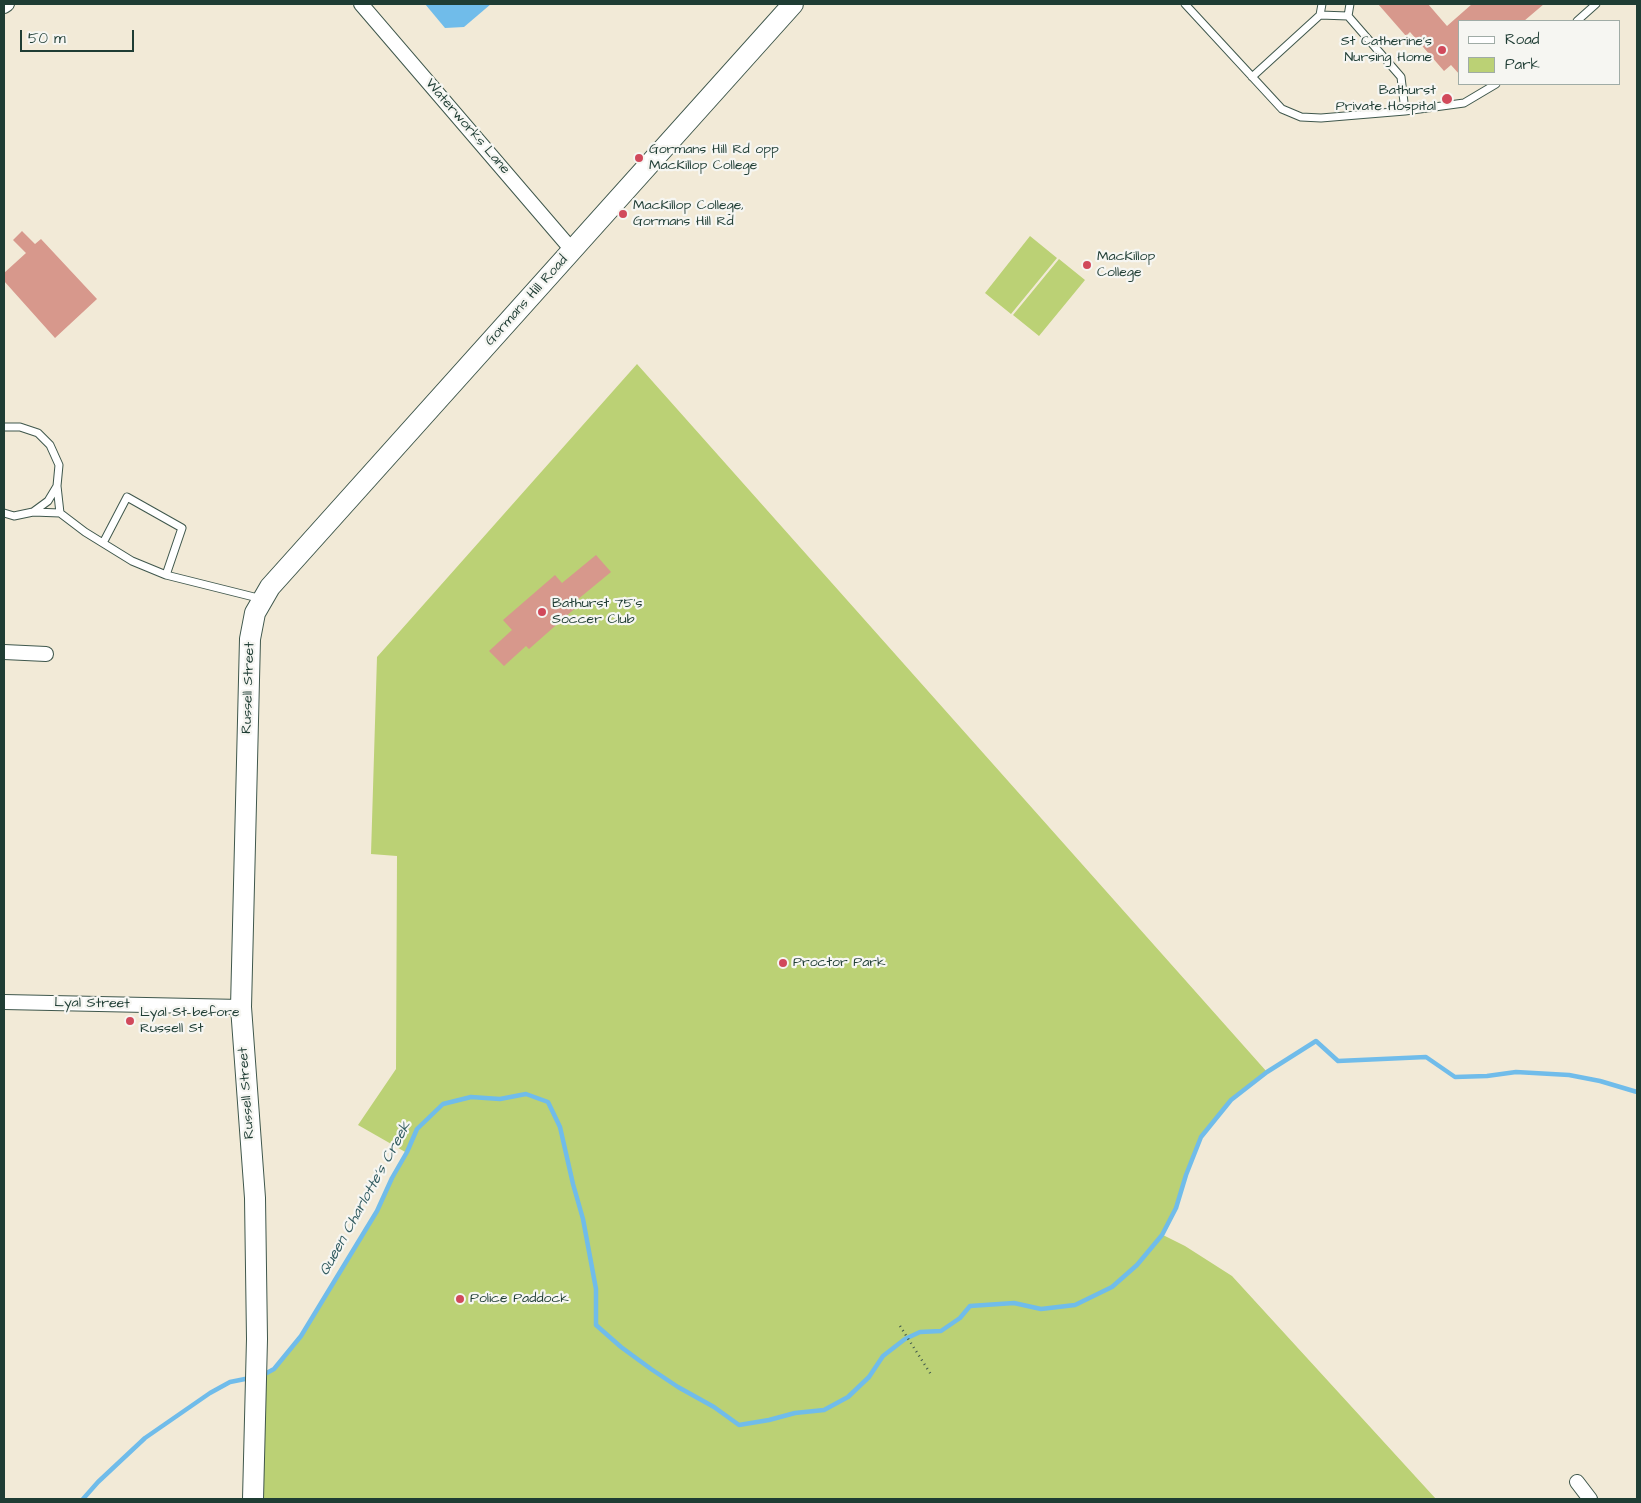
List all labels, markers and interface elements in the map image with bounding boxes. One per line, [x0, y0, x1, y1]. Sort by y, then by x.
scale bar [22, 20, 136, 52]
legend [1458, 20, 1621, 85]
text: 50 m [28, 28, 66, 49]
text: Road [1505, 29, 1539, 50]
place label: St Catherine's Nursing Home [1341, 34, 1432, 66]
marker: St Catherine's Nursing Home [1436, 44, 1448, 56]
text: Park [1505, 54, 1540, 75]
street label: Waterworks Lane [421, 76, 513, 178]
place label: Bathurst Private Hospital [1336, 83, 1436, 115]
marker: Bathurst Private Hospital [1440, 92, 1454, 106]
place label: Gormans Hill Rd opp MacKillop College [649, 142, 779, 174]
marker: Gormans Hill Rd opp MacKillop College [633, 152, 645, 164]
place label: MacKillop College, Gormans Hill Rd [633, 198, 744, 230]
marker: MacKillop College, Gormans Hill Rd [617, 208, 629, 220]
place label: MacKillop College [1097, 249, 1155, 282]
street label: Gormans Hill Road [482, 252, 572, 350]
marker: MacKillop College [1081, 259, 1093, 271]
place label: Bathurst 75's Soccer Club [552, 596, 643, 628]
marker: Bathurst 75's Soccer Club [536, 606, 548, 618]
street label: Russell Street [239, 642, 259, 734]
place label: Proctor Park [793, 955, 886, 971]
marker: Proctor Park [777, 957, 789, 969]
street label: Lyal Street [54, 995, 130, 1013]
place label: Lyal St before Russell St [140, 1005, 239, 1038]
marker: Lyal St before Russell St [124, 1015, 136, 1027]
street label: Russell Street [235, 1047, 259, 1139]
water label: Queen Charlotte's Creek [316, 1119, 416, 1279]
place label: Police Paddock [470, 1291, 569, 1307]
marker: Police Paddock [454, 1293, 466, 1305]

